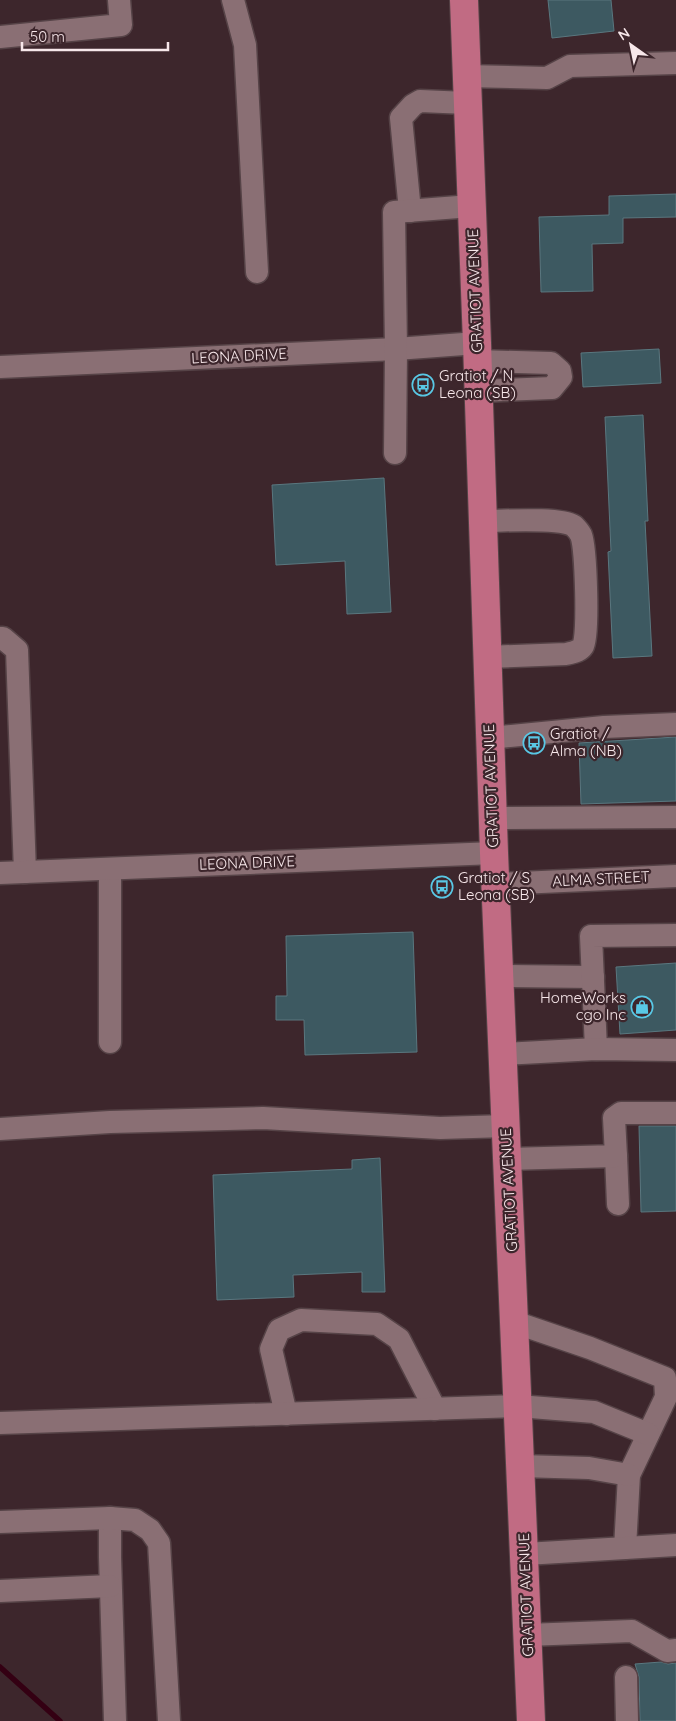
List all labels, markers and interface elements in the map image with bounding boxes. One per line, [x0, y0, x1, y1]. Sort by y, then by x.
scale bar [22, 20, 169, 52]
north arrow [606, 20, 656, 70]
text: N [615, 24, 633, 44]
text: 50 m [30, 27, 65, 46]
street label: GRATIOT AVENUE [463, 229, 486, 353]
street label: LEONA DRIVE [191, 344, 287, 367]
place label: Gratiot / N Leona (SB) [439, 366, 516, 402]
bus stop icon: Gratiot / N Leona (SB) [411, 373, 435, 397]
street label: GRATIOT AVENUE [479, 724, 502, 848]
place label: Gratiot / Alma (NB) [550, 724, 622, 760]
bus stop icon: Gratiot / Alma (NB) [522, 731, 546, 755]
street label: LEONA DRIVE [199, 851, 295, 874]
street label: ALMA STREET [552, 866, 650, 891]
place label: Gratiot / S Leona (SB) [458, 868, 535, 904]
bus stop icon: Gratiot / S Leona (SB) [430, 875, 454, 899]
place label: HomeWorks cgo Inc [540, 988, 626, 1024]
shop icon: HomeWorks cgo Inc [630, 995, 654, 1019]
street label: GRATIOT AVENUE [496, 1128, 521, 1252]
street label: GRATIOT AVENUE [514, 1533, 537, 1657]

